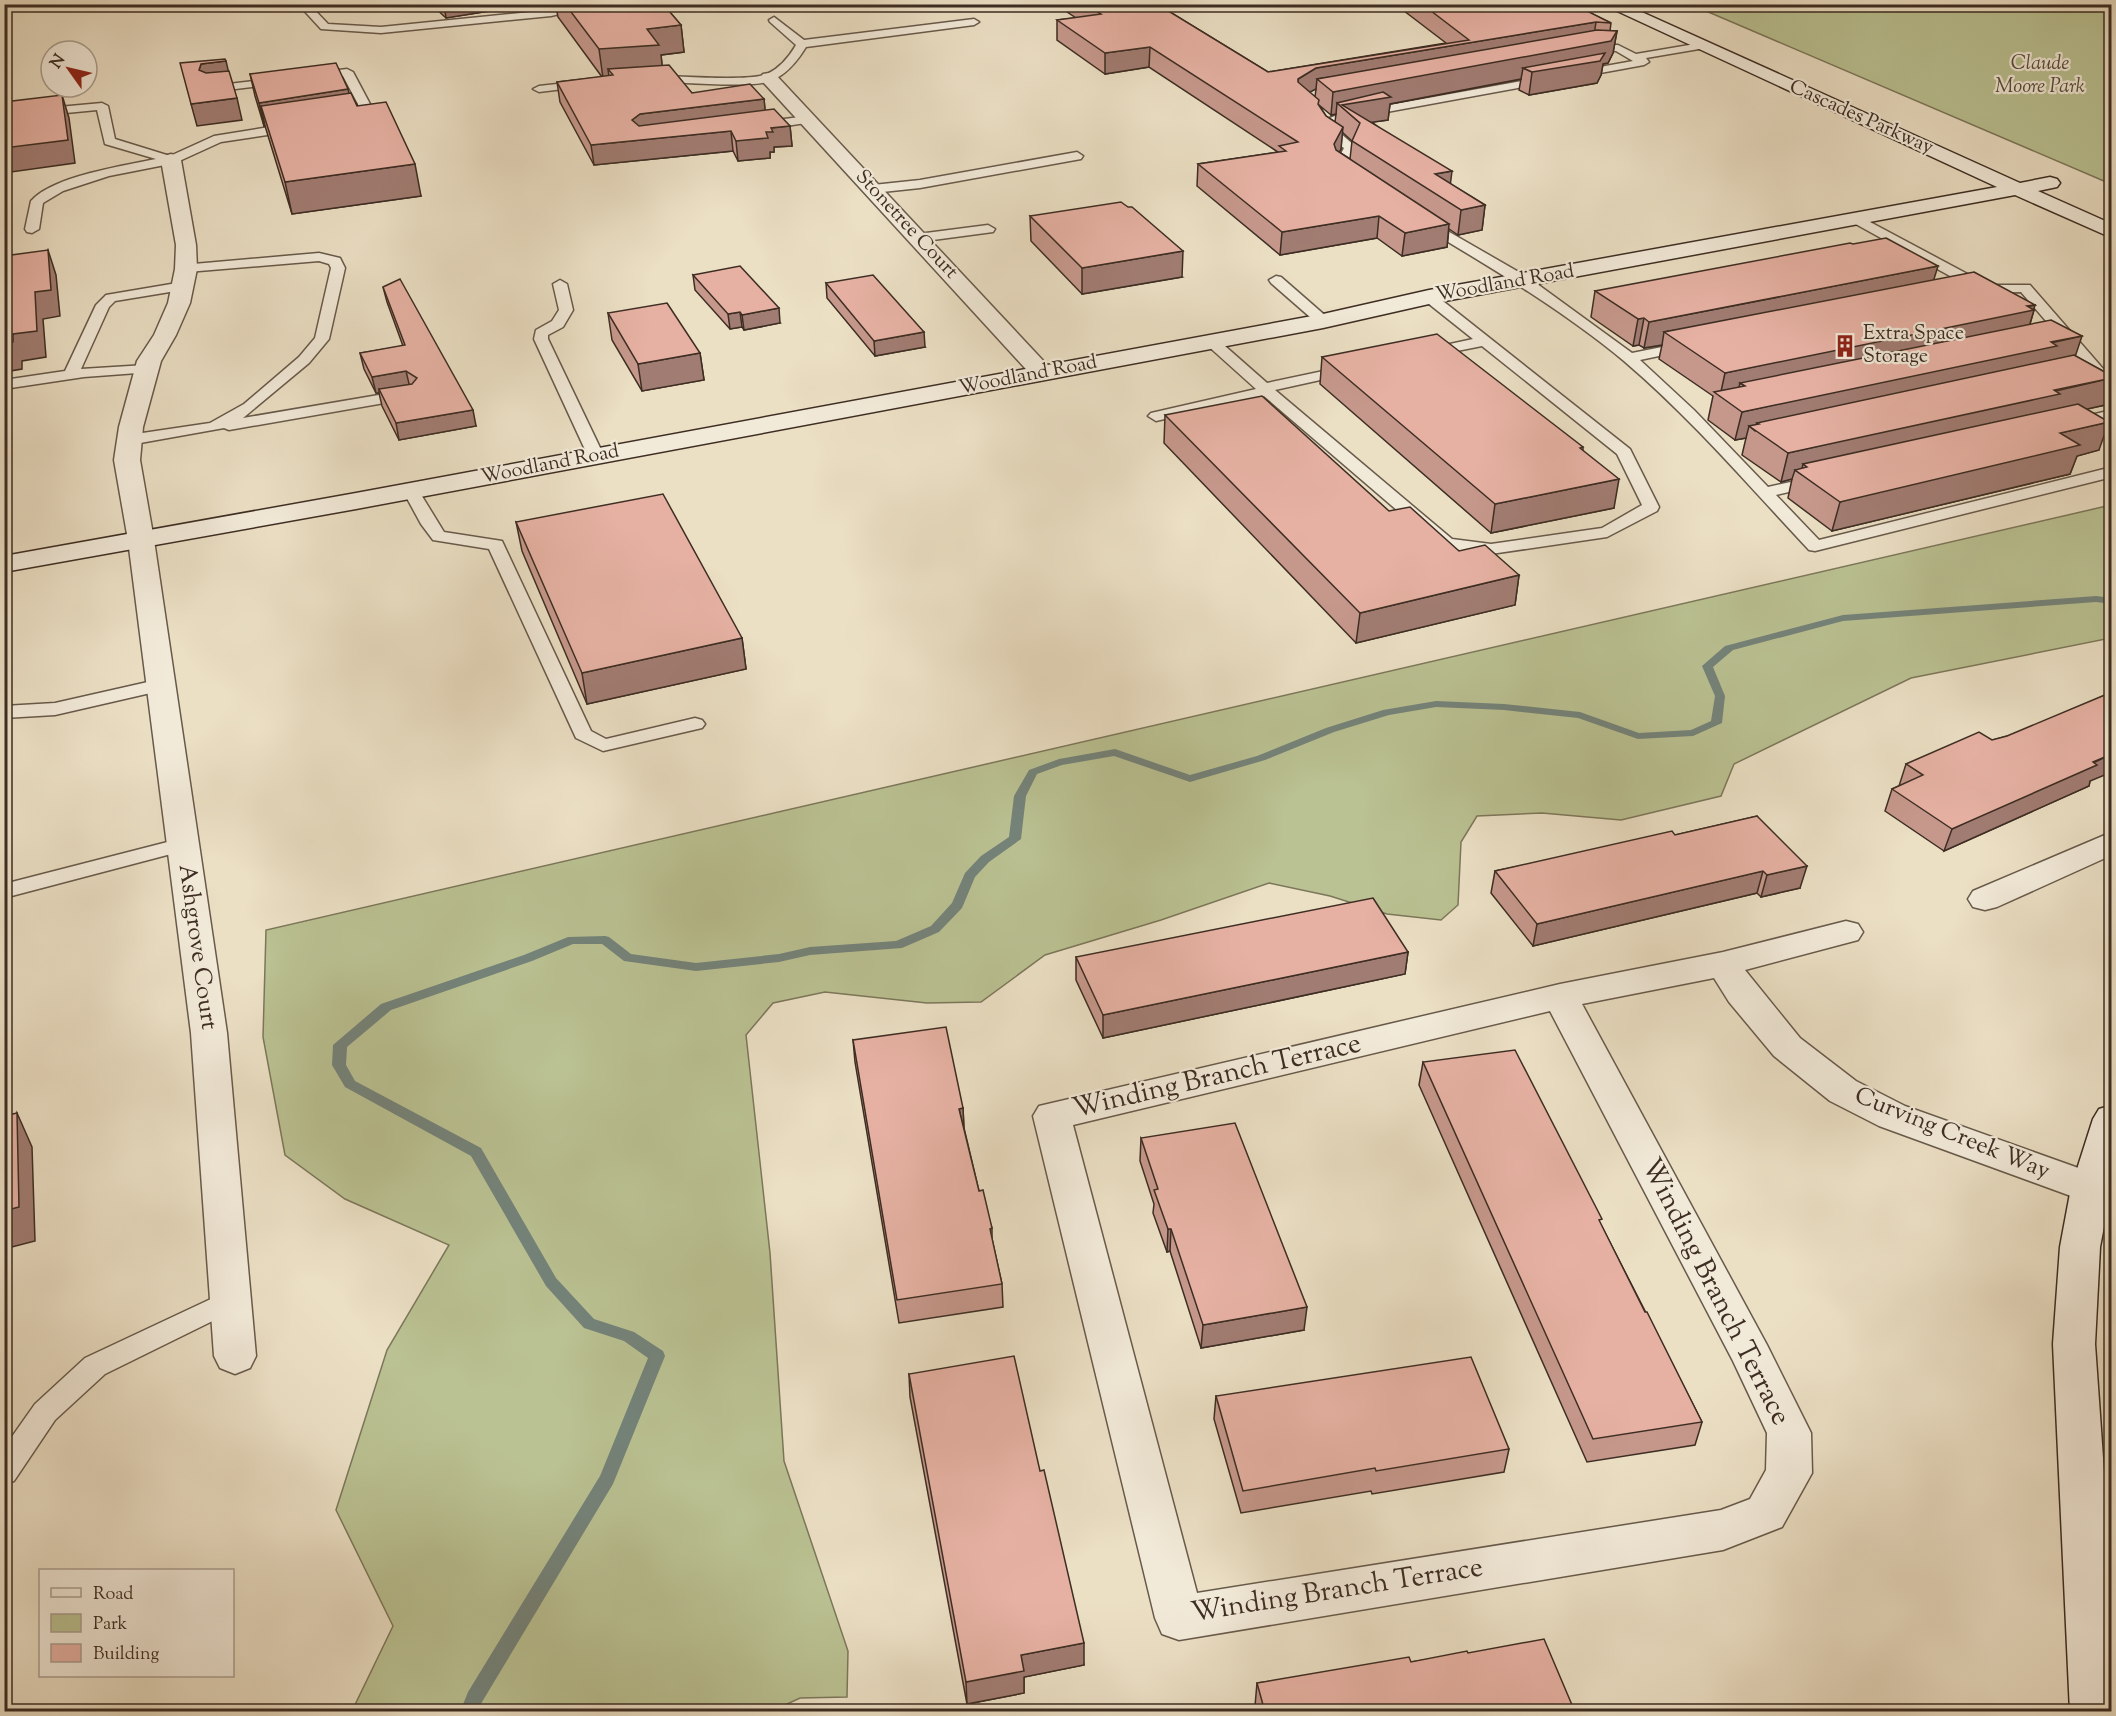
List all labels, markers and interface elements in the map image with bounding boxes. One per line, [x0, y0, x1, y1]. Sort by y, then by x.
north arrow [39, 39, 99, 99]
text: N [46, 50, 72, 74]
park label: Claude Moore Park [1995, 50, 2085, 102]
street label: Cascades Parkway [1784, 73, 1938, 163]
street label: Stonetree Court [848, 164, 965, 286]
street label: Woodland Road [1433, 258, 1577, 310]
place label: Extra Space Storage [1863, 320, 1964, 372]
building icon: Extra Space Storage [1832, 333, 1858, 359]
street label: Woodland Road [956, 348, 1100, 404]
street label: Woodland Road [478, 437, 622, 493]
street label: Ashgrove Court [169, 862, 225, 1032]
street label: Winding Branch Terrace [1069, 1024, 1365, 1130]
street label: Curving Creek Way [1849, 1079, 2055, 1189]
street label: Winding Branch Terrace [1630, 1151, 1800, 1433]
street label: Winding Branch Terrace [1188, 1548, 1486, 1634]
legend [39, 1569, 234, 1677]
text: Road [93, 1582, 133, 1608]
text: Park [93, 1612, 128, 1638]
text: Building [93, 1642, 159, 1668]

